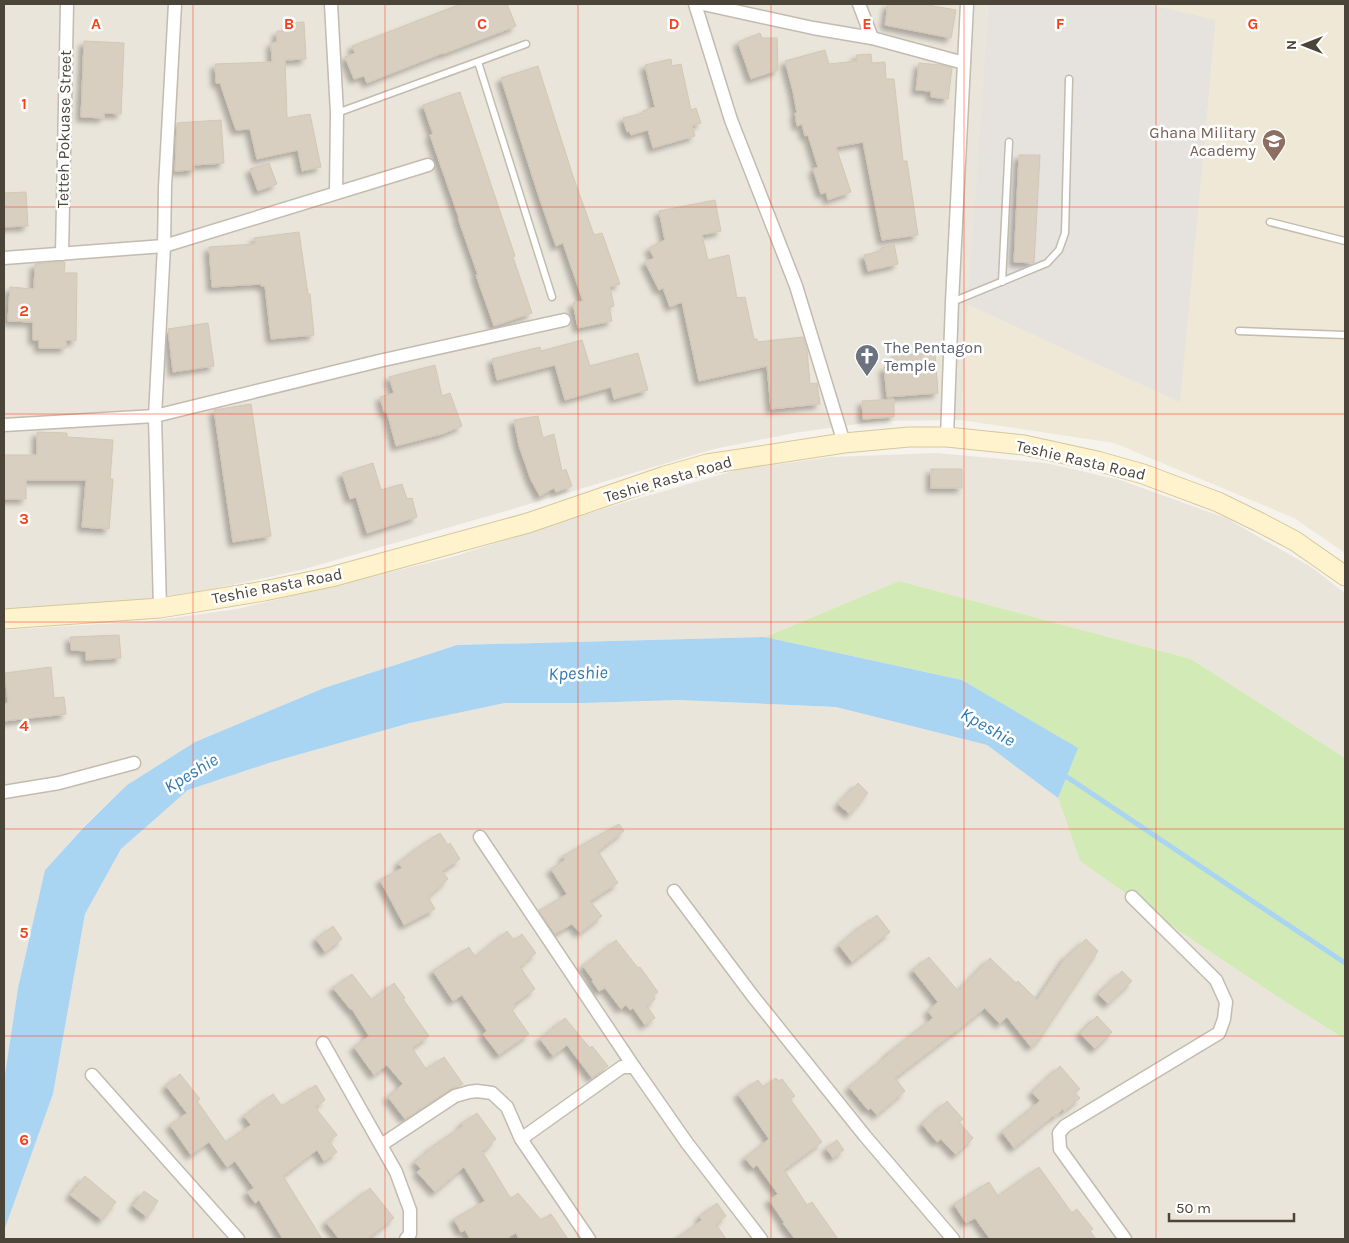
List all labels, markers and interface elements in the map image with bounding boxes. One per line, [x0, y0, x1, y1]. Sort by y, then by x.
text: A [91, 14, 101, 33]
text: B [284, 14, 294, 33]
text: C [477, 14, 487, 33]
text: D [669, 14, 680, 33]
text: E [862, 14, 872, 33]
text: F [1056, 14, 1065, 33]
text: G [1248, 14, 1258, 33]
north arrow [1279, 20, 1329, 70]
text: N [1283, 40, 1300, 50]
street label: Tetteh Pokuase Street [53, 50, 75, 208]
text: 1 [21, 94, 27, 113]
place label: Ghana Military Academy [1149, 123, 1257, 160]
school or university icon: Ghana Military Academy [1261, 128, 1287, 162]
text: 2 [19, 301, 29, 320]
place label: The Pentagon Temple [884, 338, 983, 375]
church icon: The Pentagon Temple [854, 343, 880, 377]
street label: Teshie Rasta Road [1014, 436, 1148, 484]
street label: Teshie Rasta Road [602, 452, 734, 506]
text: 3 [19, 509, 29, 528]
street label: Teshie Rasta Road [210, 564, 344, 608]
water label: Kpeshie [548, 661, 608, 685]
water label: Kpeshie [957, 703, 1019, 751]
text: 4 [19, 716, 29, 735]
water label: Kpeshie [160, 748, 222, 798]
text: 5 [19, 923, 29, 942]
text: 6 [19, 1130, 29, 1149]
scale bar [1169, 1190, 1294, 1222]
text: 50 m [1176, 1199, 1211, 1217]

